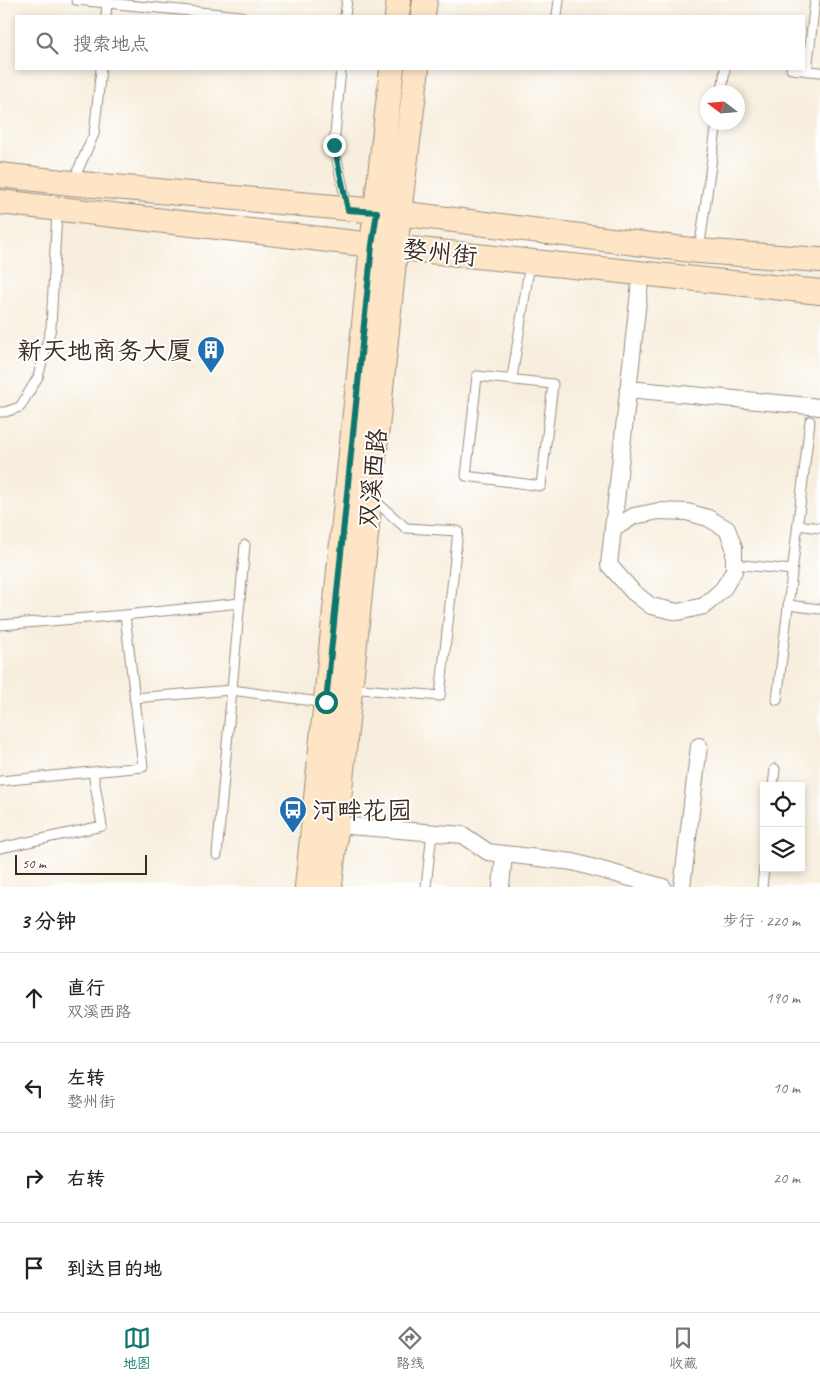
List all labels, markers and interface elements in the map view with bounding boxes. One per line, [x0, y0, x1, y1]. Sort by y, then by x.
search box [15, 15, 805, 70]
icon: search [33, 29, 61, 57]
text: 搜索地点 [73, 32, 149, 56]
north arrow [700, 85, 745, 130]
route end [323, 134, 346, 157]
street label: 婺州街 [401, 233, 479, 273]
place label: 新天地商务大厦 [17, 335, 192, 367]
building icon: 新天地商务大厦 [196, 335, 226, 374]
street label: 双溪西路 [352, 427, 394, 530]
route start [315, 691, 338, 714]
map controls [760, 782, 805, 872]
button: locate [760, 782, 805, 827]
bus stop icon: 河畔花园 [278, 795, 308, 834]
place label: 河畔花园 [312, 795, 412, 827]
button: layers [760, 827, 805, 872]
scale bar [15, 852, 148, 875]
text: 50 m [22, 855, 46, 872]
text: 3 分钟 [20, 908, 77, 934]
text: 步行 · 220 m [723, 911, 800, 931]
text: 直行 [67, 976, 105, 1000]
icon: ahead [20, 984, 48, 1012]
text: 190 m [766, 988, 800, 1008]
text: 双溪西路 [67, 1002, 131, 1022]
text: 左转 [67, 1066, 105, 1090]
icon: left [20, 1074, 48, 1102]
text: 10 m [773, 1078, 800, 1098]
text: 婺州街 [67, 1092, 115, 1112]
icon: right [20, 1164, 48, 1192]
text: 右转 [67, 1167, 105, 1191]
text: 20 m [773, 1168, 800, 1188]
icon: arrive [20, 1254, 48, 1282]
text: 到达目的地 [67, 1257, 162, 1281]
tab: 地图 [123, 1324, 151, 1372]
tab: 路线 [396, 1324, 424, 1372]
tab: 收藏 [669, 1324, 697, 1372]

